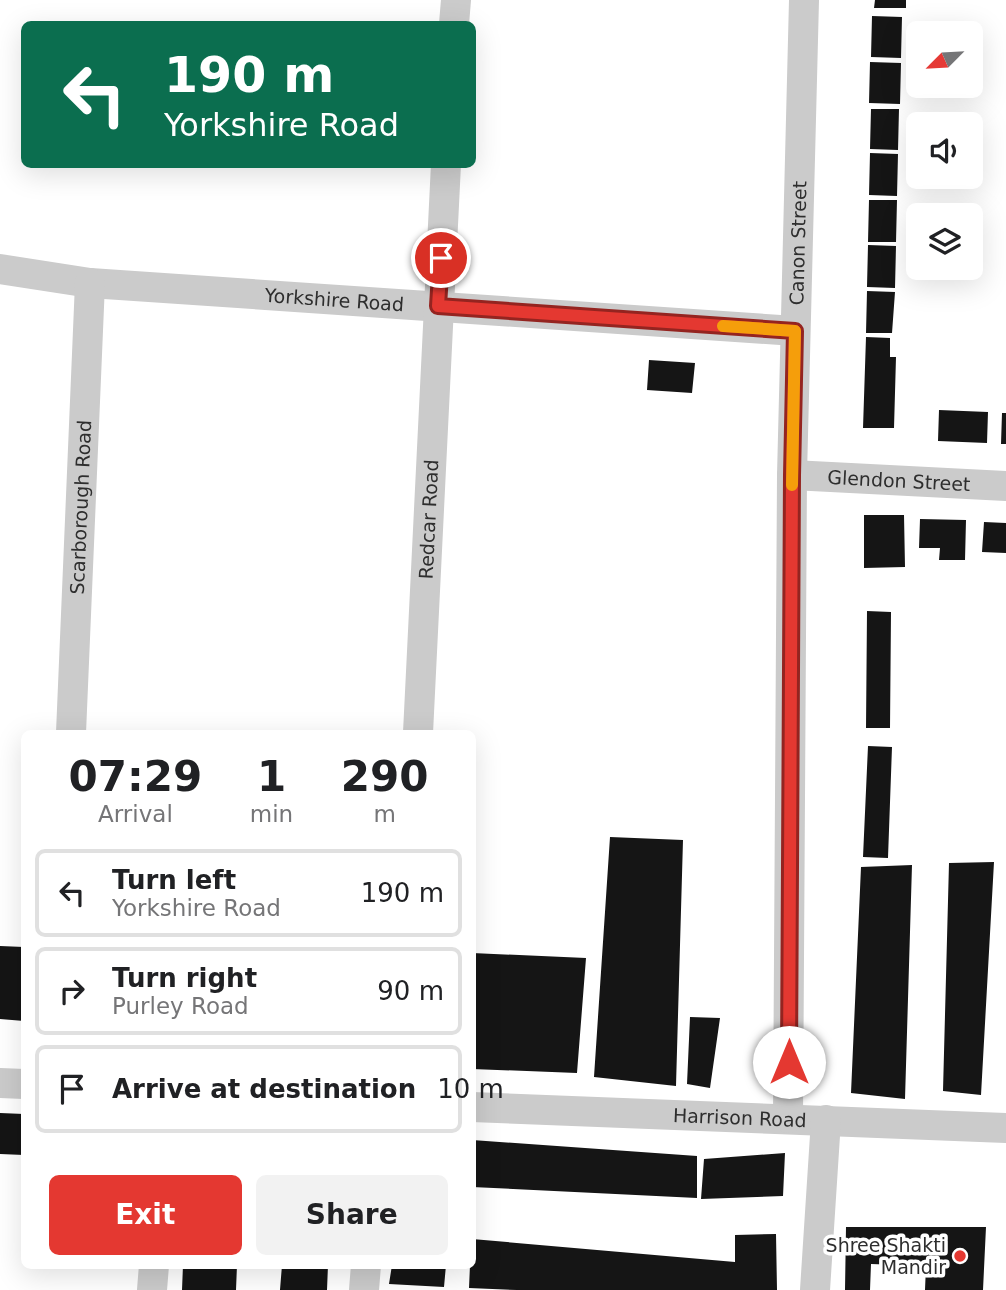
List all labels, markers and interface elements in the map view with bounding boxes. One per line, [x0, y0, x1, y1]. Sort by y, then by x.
north arrow [906, 21, 984, 98]
map controls [906, 21, 983, 280]
text: 190 m [164, 47, 334, 104]
icon: left [49, 49, 140, 140]
text: Yorkshire Road [164, 106, 399, 144]
button: sound [906, 112, 983, 189]
street label: Canon Street [785, 181, 810, 306]
button: layers [906, 203, 983, 280]
pin [411, 228, 471, 288]
icon: arrive [422, 239, 460, 277]
street label: Yorkshire Road [263, 284, 405, 315]
street label: Scarborough Road [66, 420, 95, 595]
street label: Redcar Road [415, 459, 442, 580]
street label: Glendon Street [827, 466, 971, 495]
text: 07:29 [69, 752, 202, 801]
text: 1 [257, 752, 286, 801]
text: 290 [341, 752, 428, 801]
text: Arrival [98, 801, 173, 827]
text: min [250, 801, 293, 827]
text: m [373, 801, 396, 827]
text: Turn left [112, 865, 236, 895]
icon: left [53, 874, 91, 912]
text: 190 m [361, 878, 444, 908]
text: Yorkshire Road [112, 895, 281, 921]
text: Turn right [112, 963, 257, 993]
icon: right [53, 972, 91, 1010]
text: 90 m [377, 976, 444, 1006]
text: Purley Road [112, 993, 249, 1019]
position arrow [752, 1025, 826, 1099]
icon: arrive [53, 1070, 91, 1108]
text: Arrive at destination [112, 1074, 416, 1104]
text: 10 m [437, 1074, 504, 1104]
street label: Harrison Road [672, 1104, 807, 1131]
button: Exit [49, 1175, 242, 1255]
button: Share [256, 1175, 448, 1255]
place label: Shree Shakti Mandir [826, 1234, 946, 1278]
marker: Shree Shakti Mandir [952, 1248, 968, 1264]

